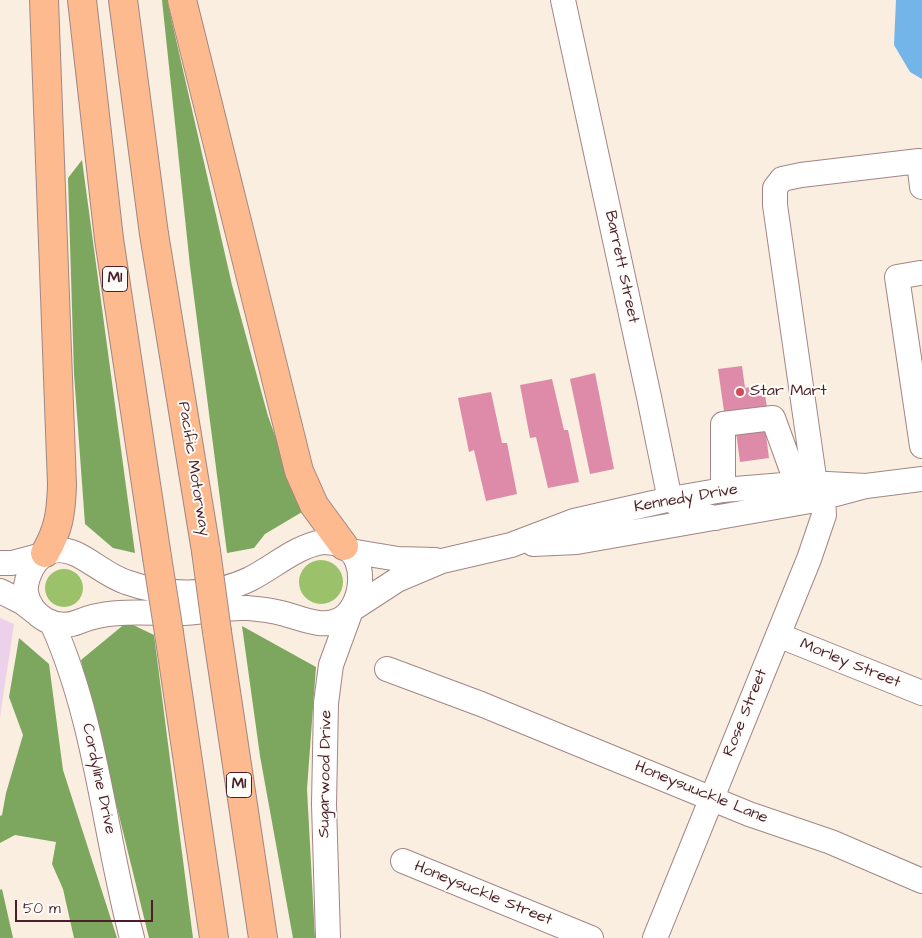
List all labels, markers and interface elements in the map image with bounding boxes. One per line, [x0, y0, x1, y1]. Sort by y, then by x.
street label: Barrett Street [600, 209, 642, 325]
road number: M1 [102, 266, 128, 292]
place label: Star Mart [750, 382, 827, 402]
marker: Star Mart [734, 386, 746, 398]
street label: Pacific Motorway [173, 400, 213, 538]
street label: Kennedy Drive [633, 480, 739, 518]
street label: Morley Street [797, 635, 903, 693]
street label: Rose Street [720, 666, 772, 760]
street label: Sugarwood Drive [315, 710, 337, 838]
street label: Cordyline Drive [77, 722, 119, 836]
street label: Honeysuuckle Lane [632, 758, 770, 828]
road number: M1 [226, 772, 252, 798]
street label: Honeysuckle Street [411, 858, 555, 930]
scale bar [18, 890, 155, 922]
text: 50 m [23, 898, 61, 919]

